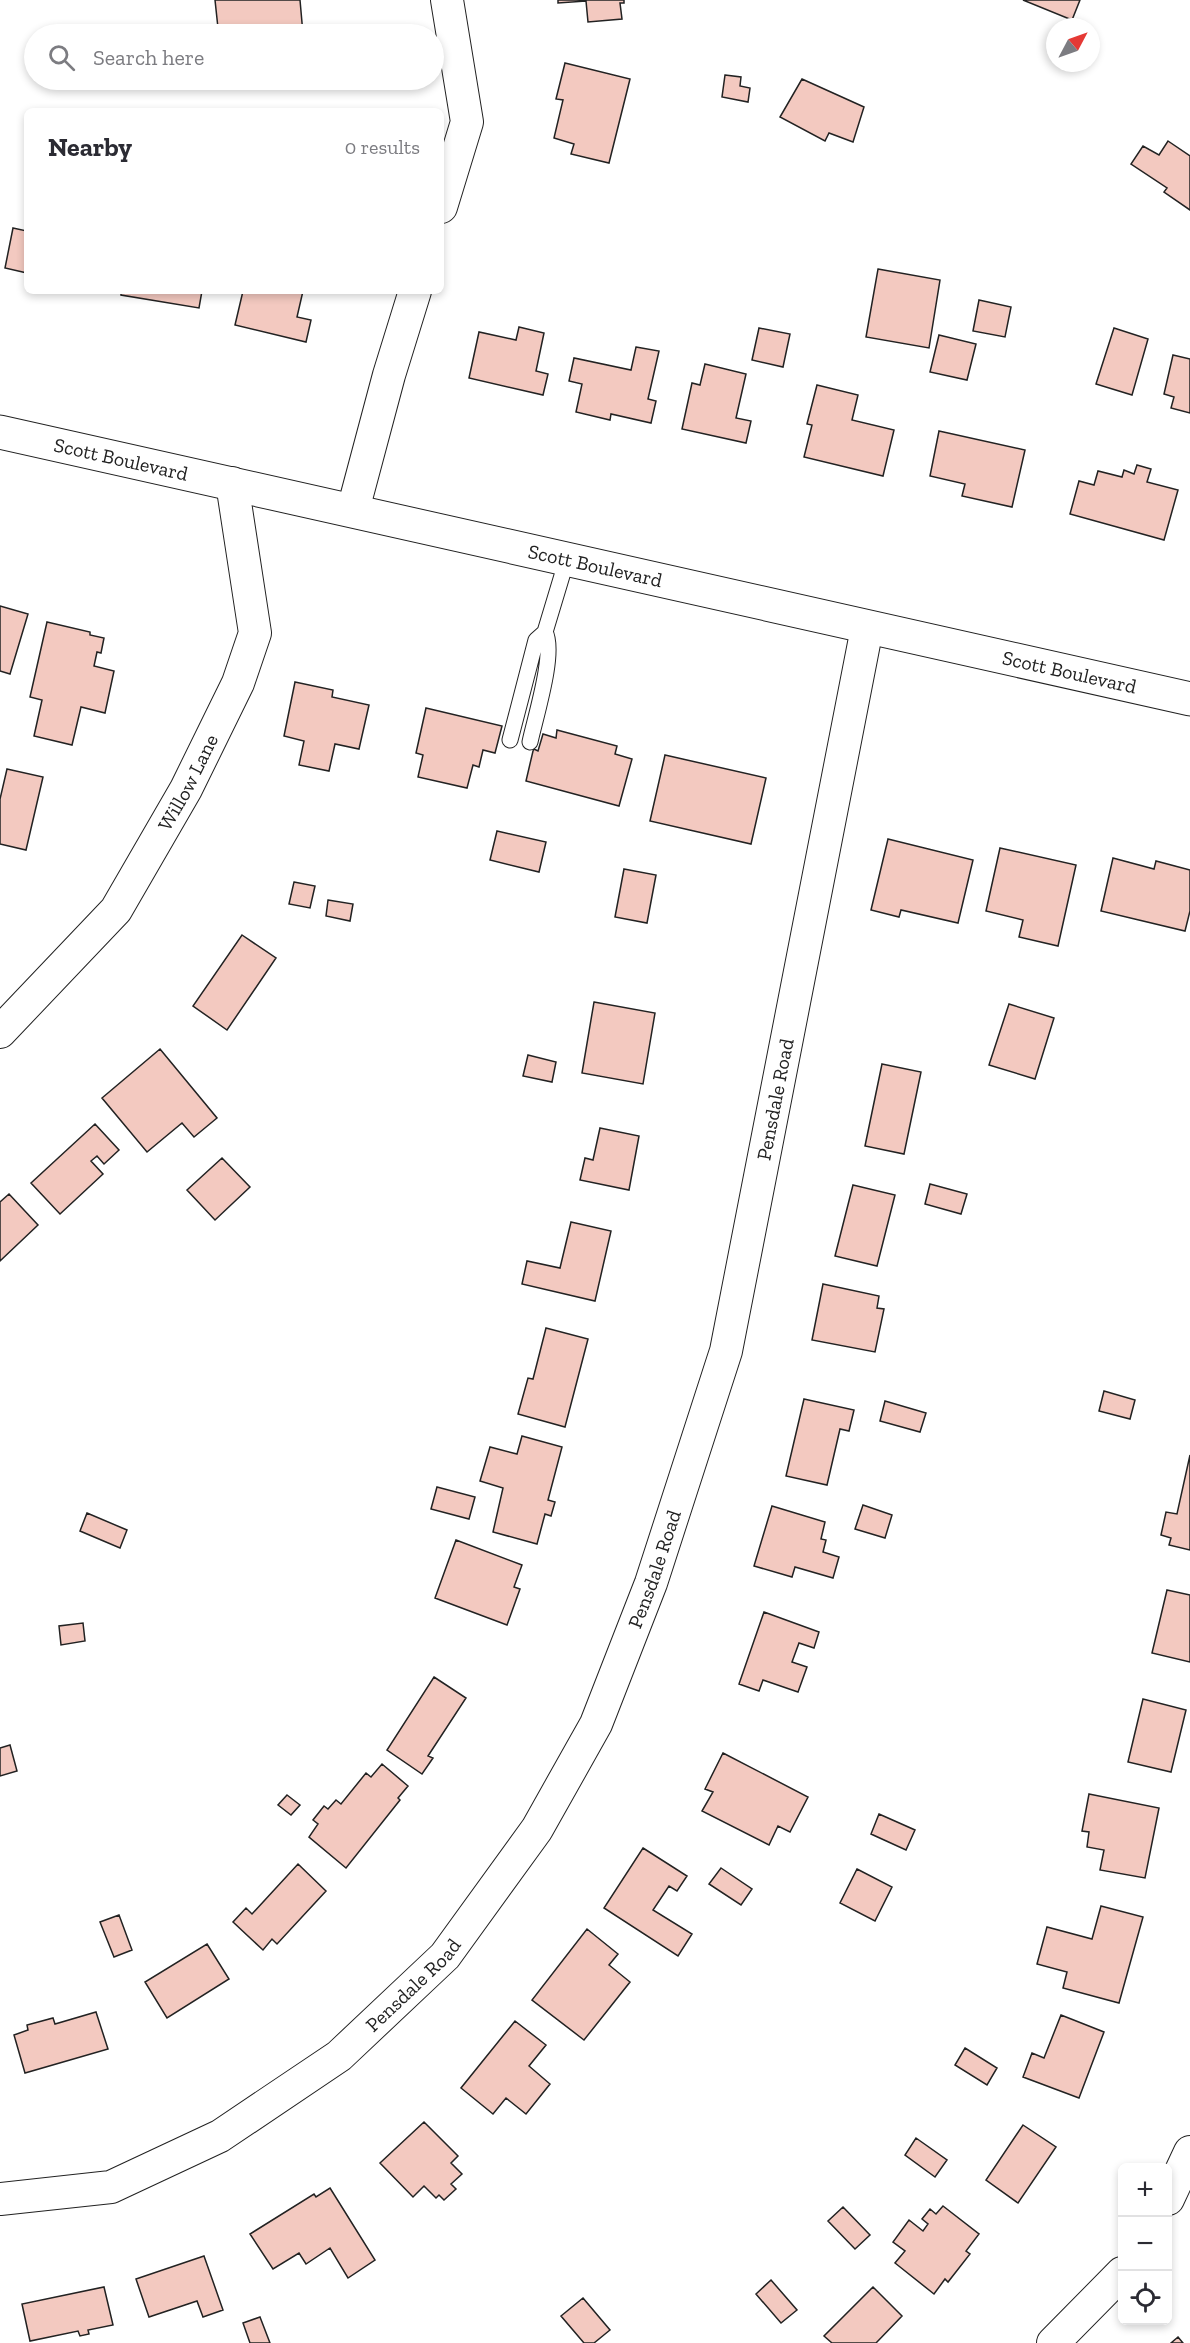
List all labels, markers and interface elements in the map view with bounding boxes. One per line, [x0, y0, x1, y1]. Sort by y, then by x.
north arrow [1046, 18, 1100, 72]
search box [24, 24, 444, 90]
icon: search [45, 41, 78, 74]
text: Search here [93, 44, 204, 71]
text: Nearby [48, 131, 132, 163]
text: 0 results [345, 135, 420, 159]
street label: Scott Boulevard [52, 432, 190, 486]
street label: Scott Boulevard [526, 539, 665, 592]
street label: Scott Boulevard [1000, 645, 1139, 699]
street label: Willow Lane [153, 730, 223, 835]
street label: Pensdale Road [751, 1036, 799, 1162]
street label: Pensdale Road [623, 1507, 686, 1632]
street label: Pensdale Road [360, 1934, 466, 2037]
map controls [1118, 2163, 1172, 2325]
button: + [1118, 2163, 1172, 2217]
button: − [1118, 2217, 1172, 2271]
button: locate [1118, 2271, 1172, 2325]

